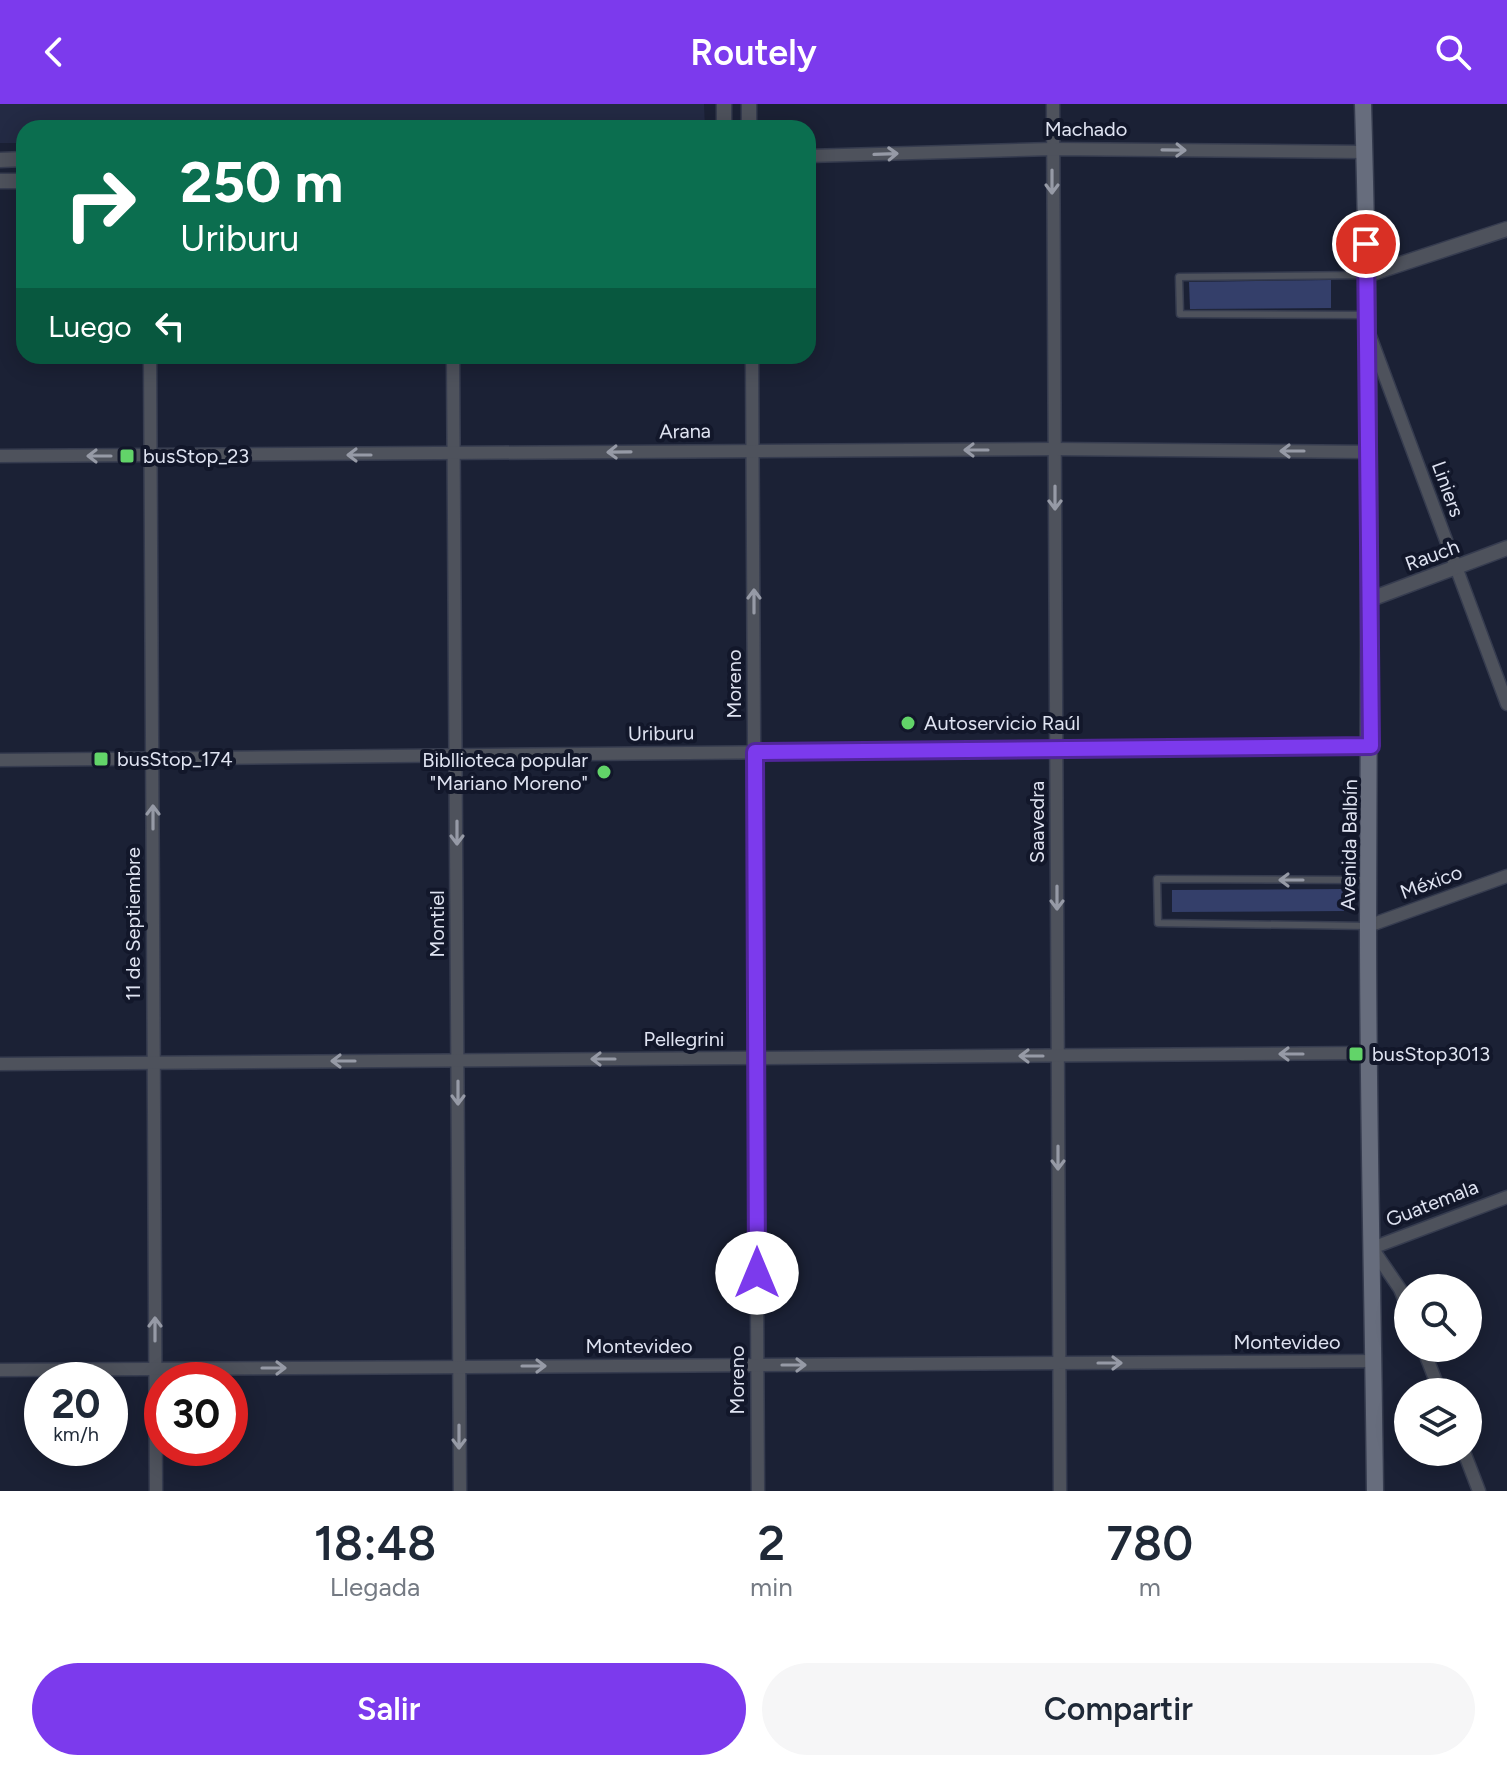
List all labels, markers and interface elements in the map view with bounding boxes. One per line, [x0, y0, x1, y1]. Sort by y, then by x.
icon: back [32, 30, 76, 74]
icon: search [1431, 30, 1475, 74]
text: Routely [690, 31, 817, 74]
street label: Machado [1045, 117, 1127, 141]
one-way arrow [1160, 142, 1187, 158]
one-way arrow [872, 146, 899, 161]
text: 250 m [180, 149, 343, 216]
icon: right [48, 152, 152, 256]
one-way arrow [1045, 168, 1060, 195]
pin [1332, 210, 1400, 278]
text: Uriburu [180, 217, 299, 260]
icon: arrive [1344, 222, 1388, 266]
icon: left [148, 304, 192, 348]
text: Luego [48, 308, 132, 345]
street label: Arana [659, 419, 711, 443]
one-way arrow [963, 442, 990, 458]
one-way arrow [1279, 443, 1306, 459]
place label: busStop_23 [143, 444, 249, 468]
one-way arrow [606, 445, 633, 460]
marker: busStop_23 [118, 447, 136, 465]
one-way arrow [346, 447, 373, 463]
one-way arrow [86, 448, 113, 464]
street label: Liniers [1427, 458, 1469, 520]
one-way arrow [1047, 484, 1063, 511]
street label: Rauch [1402, 534, 1462, 576]
one-way arrow [746, 588, 762, 615]
street label: Moreno [722, 650, 746, 718]
place label: Autoservicio Raúl [924, 711, 1080, 735]
marker: Autoservicio Raúl [899, 714, 917, 732]
street label: Uriburu [628, 720, 694, 746]
place label: busStop_174 [117, 747, 233, 771]
place label: Bibllioteca popular "Mariano Moreno" [422, 748, 588, 795]
marker: busStop_174 [92, 750, 110, 768]
marker: Bibllioteca popular "Mariano Moreno" [595, 763, 613, 781]
street label: Avenida Balbín [1336, 779, 1362, 911]
street label: Saavedra [1025, 781, 1049, 863]
one-way arrow [145, 804, 161, 831]
one-way arrow [449, 819, 465, 846]
street label: 11 de Septiembre [121, 847, 145, 1001]
street label: México [1397, 860, 1465, 904]
one-way arrow [1278, 872, 1305, 888]
one-way arrow [1049, 884, 1065, 911]
street label: Montiel [425, 890, 449, 958]
street label: Pellegrini [644, 1027, 724, 1051]
place label: busStop3013 [1372, 1042, 1490, 1066]
marker: busStop3013 [1347, 1045, 1365, 1063]
one-way arrow [1278, 1046, 1305, 1062]
one-way arrow [1018, 1048, 1045, 1064]
one-way arrow [590, 1052, 617, 1067]
one-way arrow [330, 1054, 357, 1069]
one-way arrow [450, 1079, 466, 1106]
one-way arrow [1050, 1144, 1066, 1171]
street label: Guatemala [1383, 1174, 1481, 1232]
position arrow [715, 1231, 799, 1315]
map controls [1394, 1274, 1482, 1466]
button: search [1394, 1274, 1482, 1362]
one-way arrow [147, 1316, 163, 1343]
street label: Montevideo [1233, 1330, 1341, 1354]
street label: Montevideo [585, 1334, 693, 1358]
street label: Moreno [725, 1346, 749, 1414]
one-way arrow [1096, 1355, 1123, 1371]
one-way arrow [780, 1357, 807, 1373]
one-way arrow [520, 1359, 547, 1374]
one-way arrow [260, 1360, 287, 1376]
speed limit sign: 30 [144, 1362, 248, 1466]
button: layers [1394, 1378, 1482, 1466]
text: 20 [51, 1380, 101, 1428]
text: km/h [53, 1422, 99, 1446]
one-way arrow [452, 1423, 467, 1450]
text: 18:48 [314, 1514, 436, 1572]
text: 2 [758, 1514, 785, 1572]
text: 780 [1107, 1514, 1193, 1572]
text: Llegada [330, 1571, 420, 1603]
text: min [750, 1571, 793, 1603]
text: m [1139, 1571, 1161, 1603]
button: Salir [32, 1663, 746, 1755]
button: Compartir [762, 1663, 1475, 1755]

